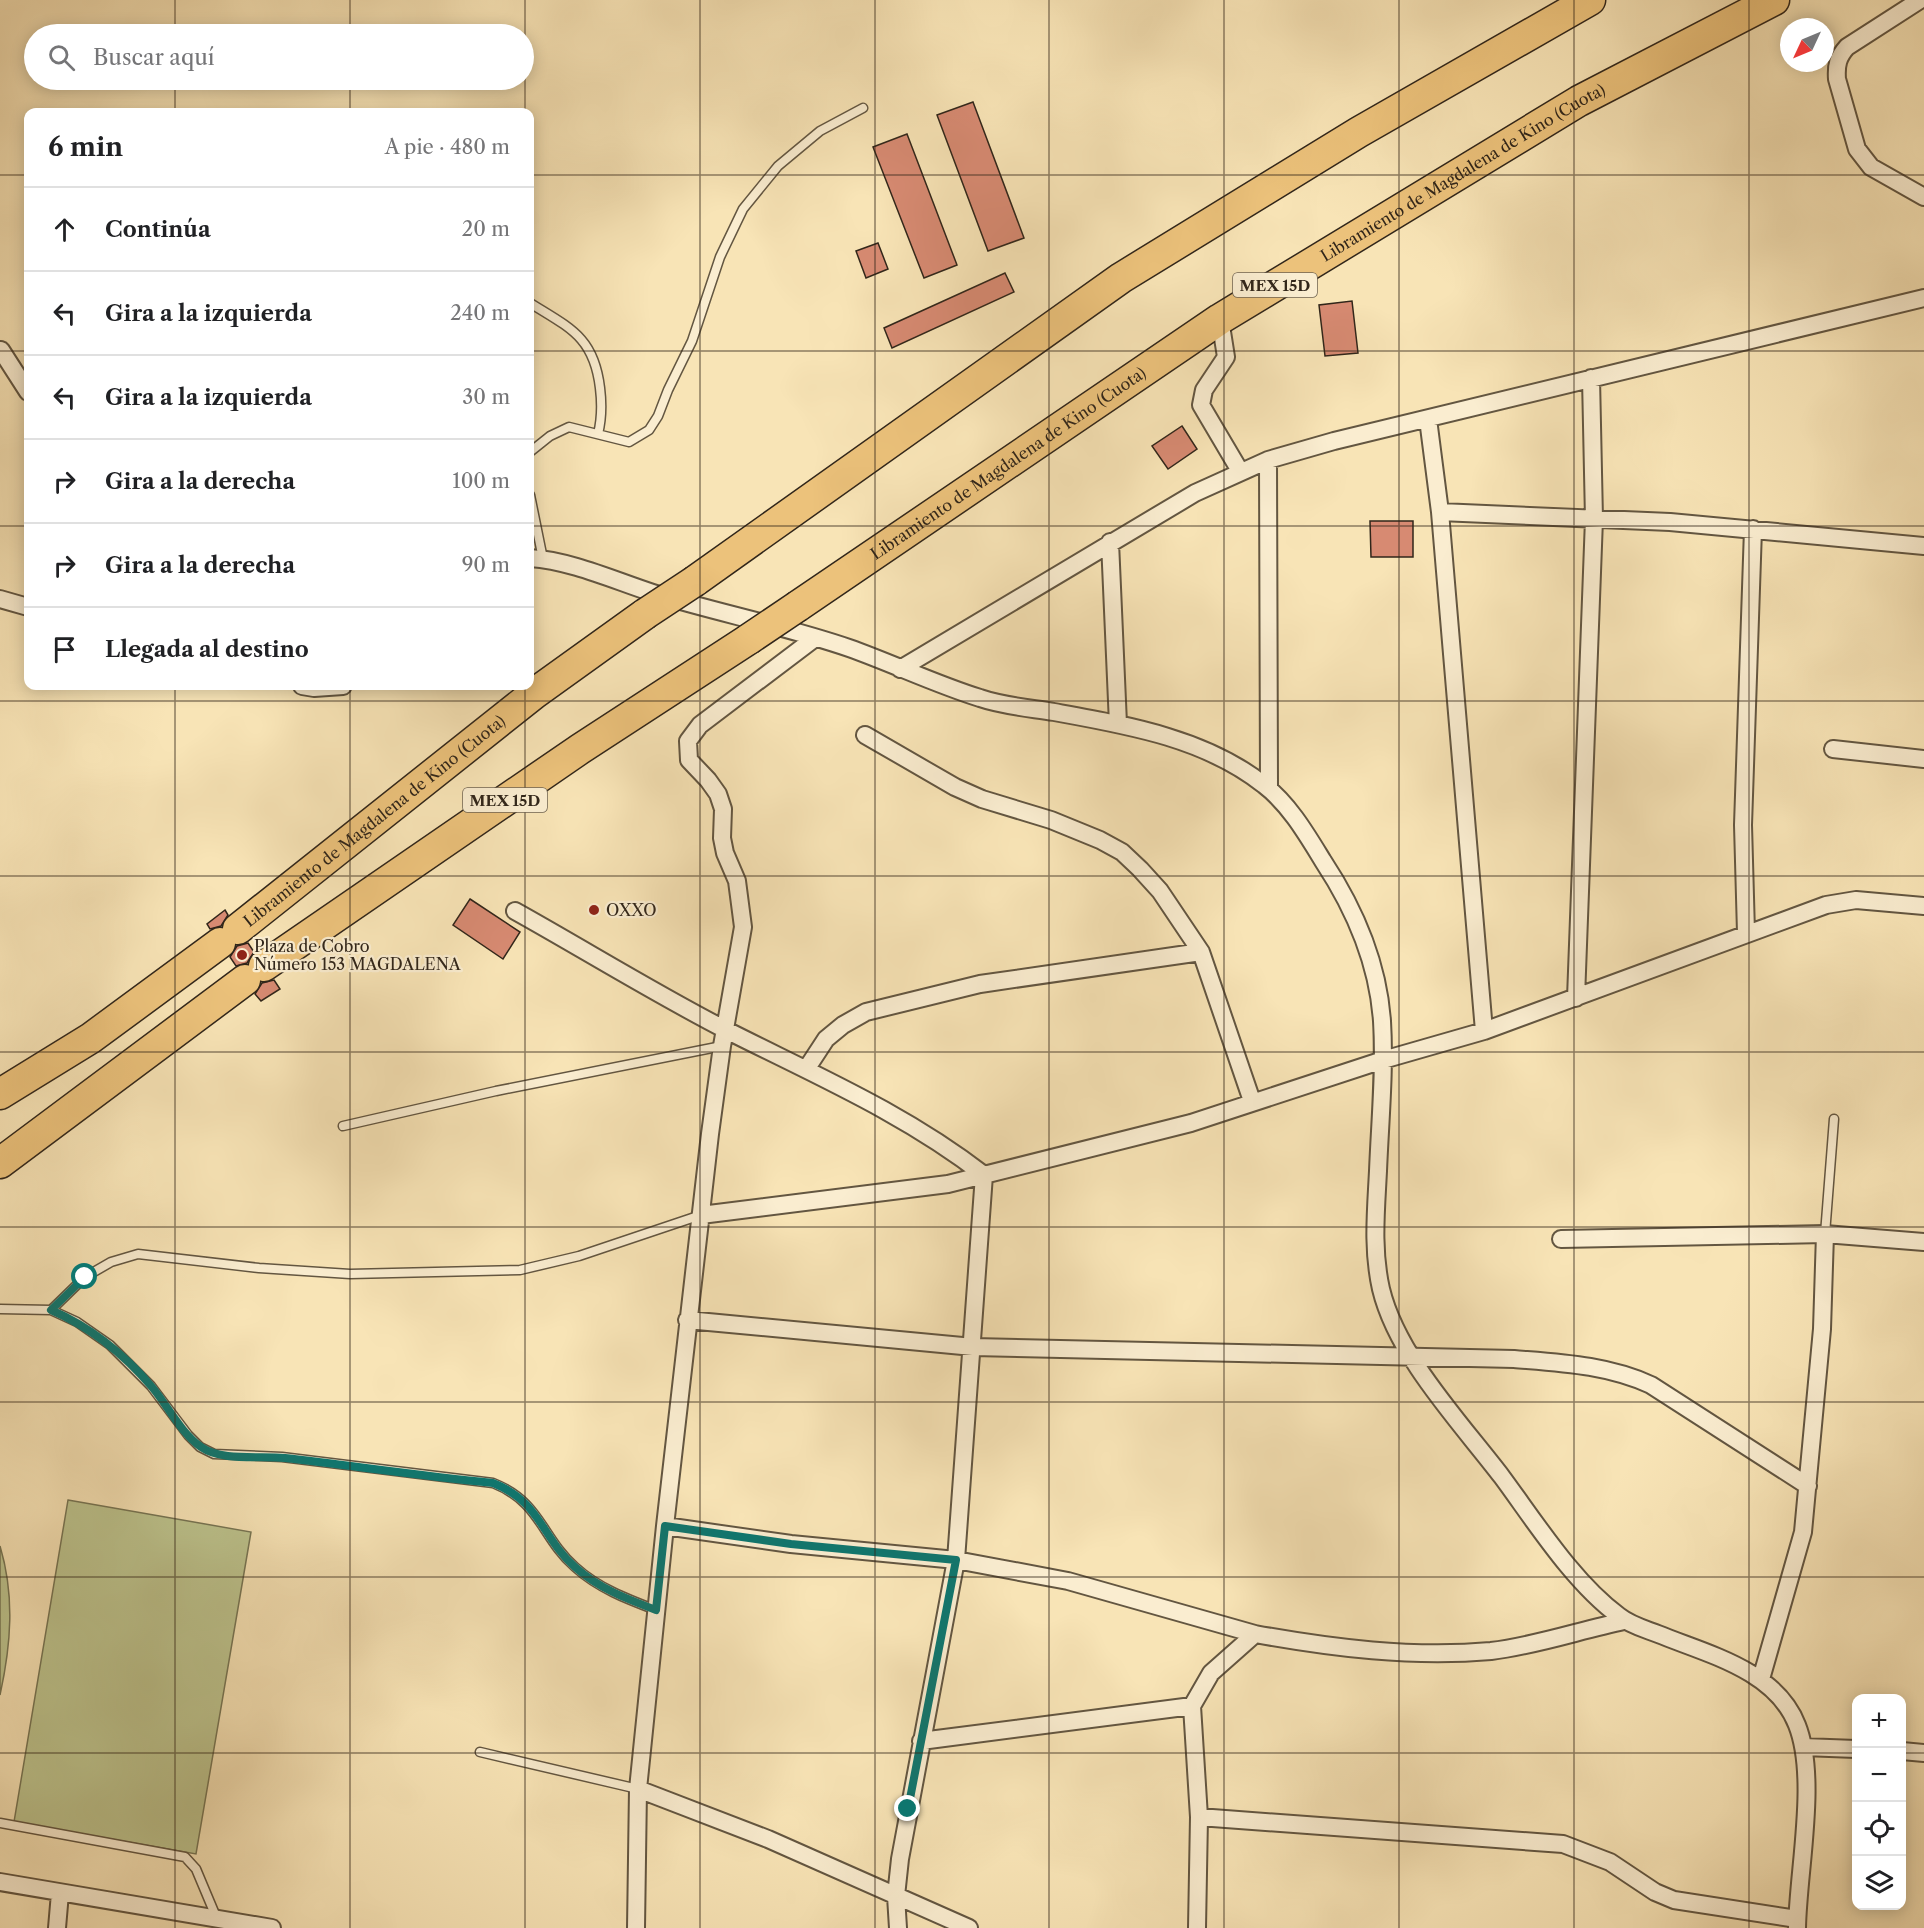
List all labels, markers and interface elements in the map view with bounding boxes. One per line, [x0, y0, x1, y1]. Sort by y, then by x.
north arrow [1780, 18, 1834, 72]
search box [24, 24, 534, 90]
icon: search [45, 41, 78, 74]
text: Buscar aquí [93, 44, 215, 71]
street label: Libramiento de Magdalena de Kino (Cuota) [1317, 79, 1609, 266]
text: 6 min [48, 131, 123, 163]
text: A pie · 480 m [385, 135, 510, 159]
icon: ahead [48, 213, 81, 246]
text: Continúa [105, 216, 211, 243]
text: 20 m [462, 217, 510, 241]
road number: MEX 15D [1233, 273, 1317, 297]
icon: left [48, 297, 81, 330]
text: Gira a la izquierda [105, 300, 312, 327]
text: 240 m [450, 301, 510, 325]
street label: Libramiento de Magdalena de Kino (Cuota) [867, 362, 1150, 564]
icon: left [48, 381, 81, 414]
text: Gira a la izquierda [105, 384, 312, 411]
text: 30 m [462, 385, 510, 409]
icon: right [48, 465, 81, 498]
text: Gira a la derecha [105, 468, 295, 495]
text: 100 m [452, 469, 510, 493]
icon: right [48, 549, 81, 582]
text: Gira a la derecha [105, 552, 295, 579]
text: 90 m [462, 553, 510, 577]
icon: arrive [48, 633, 81, 666]
text: Llegada al destino [105, 636, 309, 663]
street label: Libramiento de Magdalena de Kino (Cuota) [239, 711, 509, 931]
road number: MEX 15D [463, 788, 547, 812]
place label: OXXO [606, 900, 657, 920]
marker: OXXO [587, 903, 601, 917]
place label: Plaza de Cobro Número 153 MAGDALENA [254, 936, 462, 974]
marker: Plaza de Cobro Número 153 MAGDALENA [235, 948, 249, 962]
route start [71, 1263, 97, 1289]
map controls [1852, 1694, 1906, 1910]
button: + [1852, 1694, 1906, 1748]
button: − [1852, 1748, 1906, 1802]
route end [894, 1795, 920, 1821]
button: locate [1852, 1802, 1906, 1856]
button: layers [1852, 1856, 1906, 1910]

